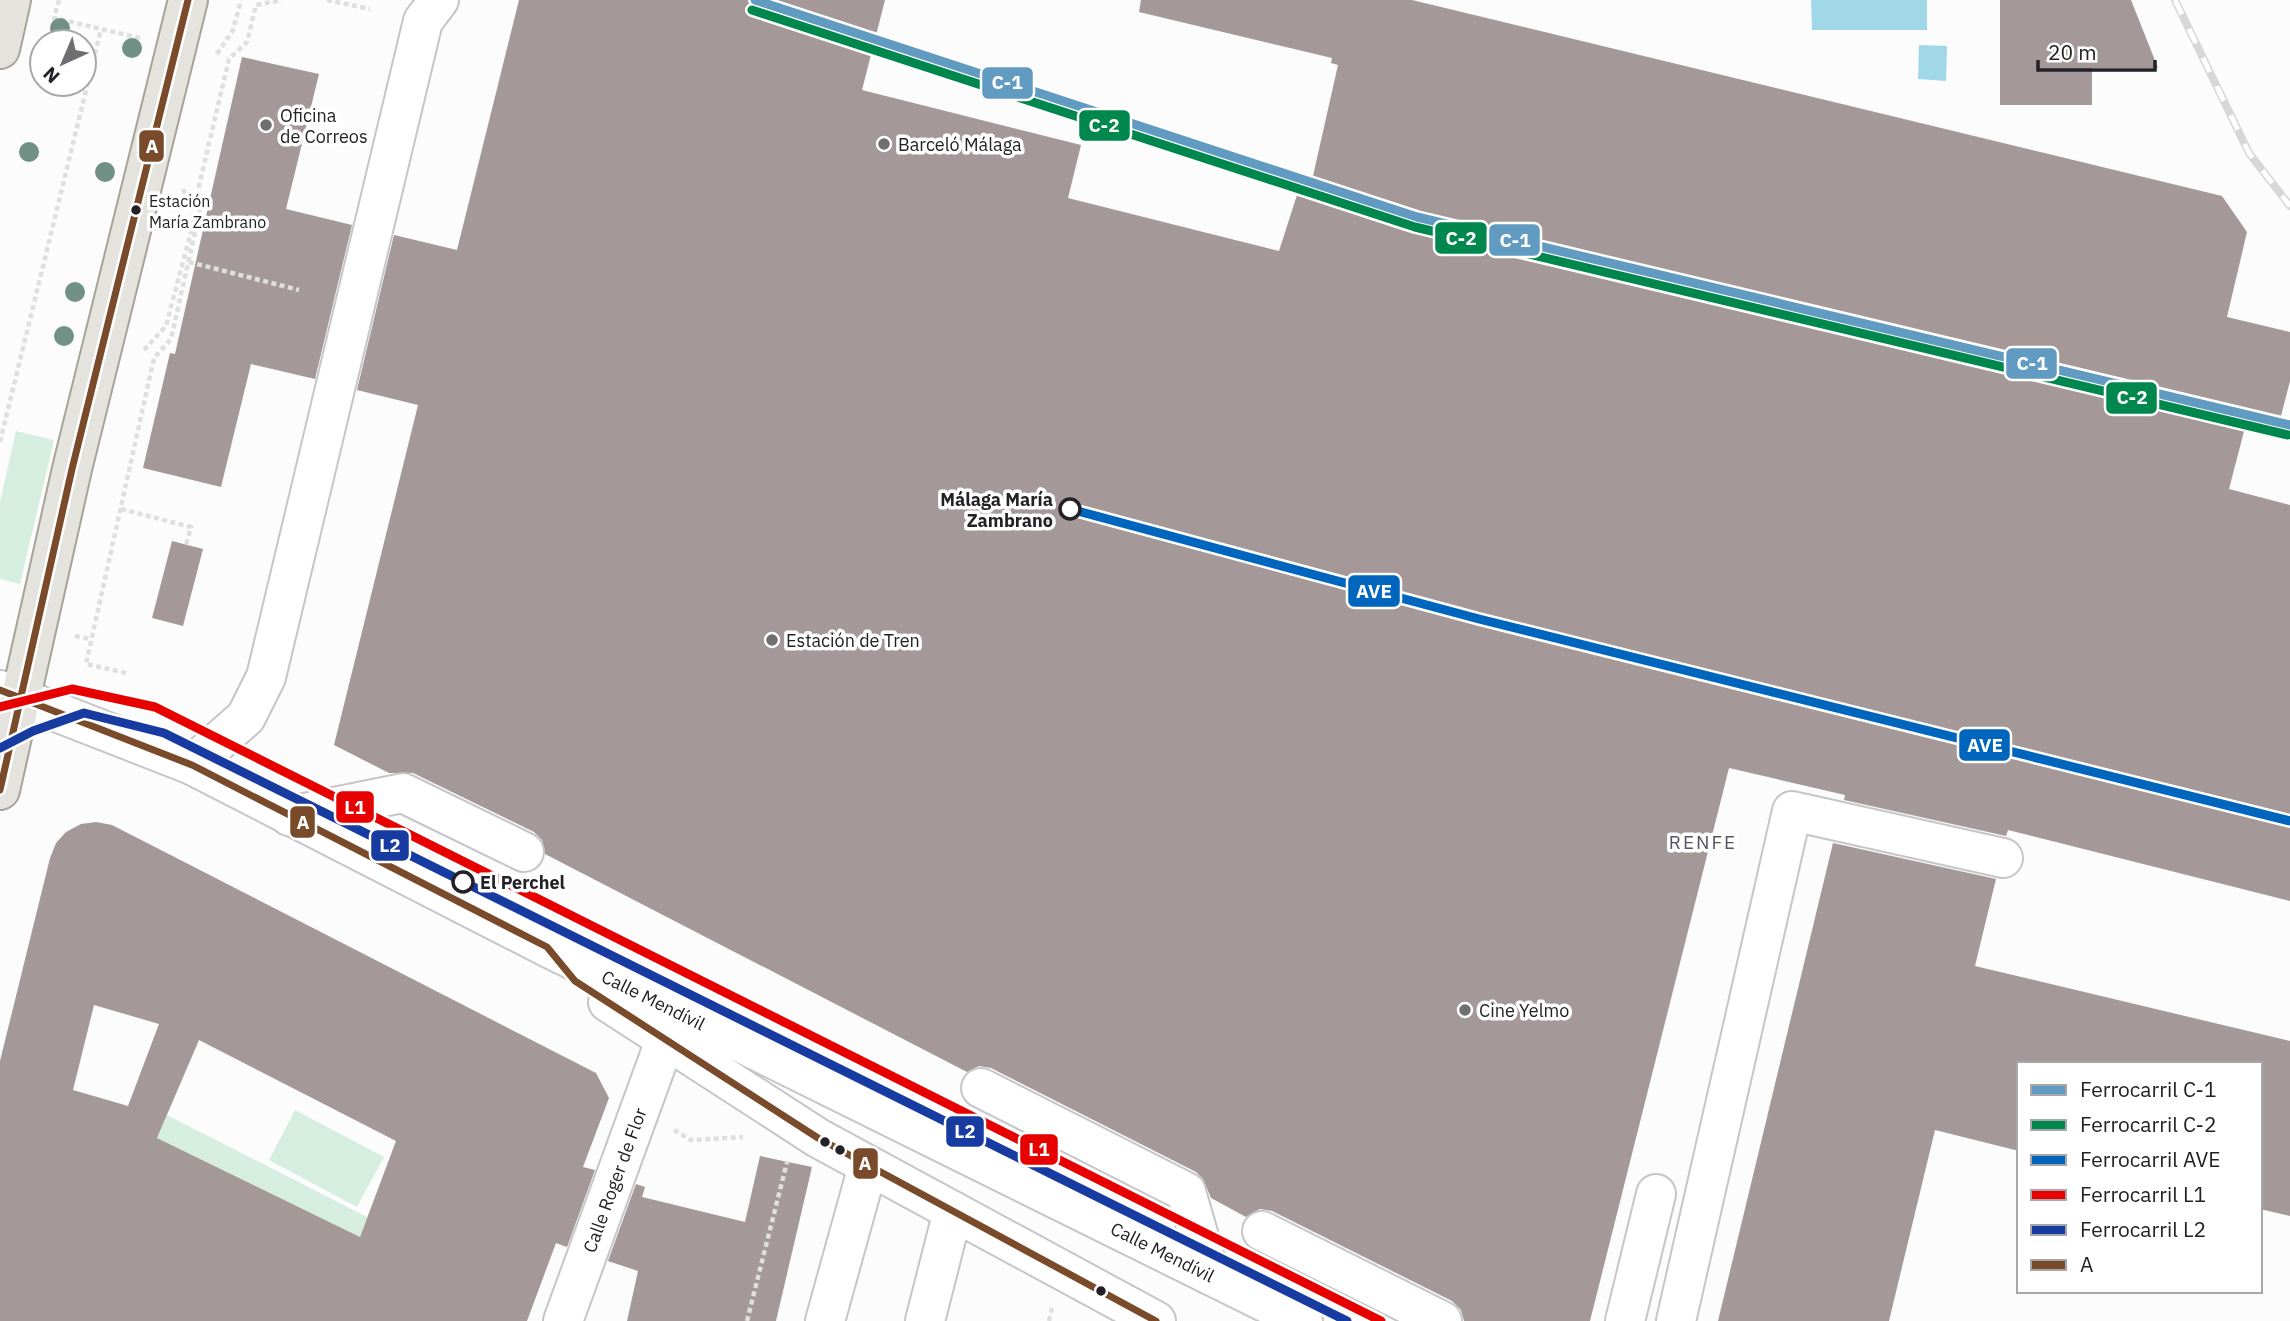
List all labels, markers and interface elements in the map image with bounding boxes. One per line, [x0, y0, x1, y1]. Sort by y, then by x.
north arrow [28, 28, 98, 98]
scale bar [2038, 28, 2155, 72]
text: 20 m [2048, 38, 2097, 66]
text: N [38, 62, 64, 89]
line badge: C-1 [981, 66, 1034, 100]
text: C-1 [991, 70, 1023, 94]
place label: Oficina de Correos [280, 104, 368, 148]
line badge: C-2 [1078, 109, 1131, 142]
text: C-2 [1088, 113, 1120, 137]
marker: Oficina de Correos [258, 117, 274, 133]
line badge: A [138, 129, 165, 163]
place label: Barceló Málaga [898, 133, 1022, 156]
text: A [145, 134, 159, 158]
marker: Barceló Málaga [876, 136, 892, 152]
place label: Estación María Zambrano [149, 191, 266, 232]
marker: Estación María Zambrano [129, 203, 143, 217]
line badge: C-2 [1434, 221, 1488, 255]
line badge: C-1 [1488, 223, 1541, 257]
text: C-2 [1445, 226, 1477, 250]
text: C-1 [1499, 228, 1531, 252]
line badge: C-1 [2005, 347, 2058, 380]
text: C-1 [2016, 351, 2048, 375]
line badge: C-2 [2105, 381, 2158, 415]
text: C-2 [2116, 385, 2148, 409]
place label: Málaga María Zambrano [940, 488, 1053, 532]
marker: Málaga María Zambrano [1059, 498, 1081, 520]
line badge: AVE [1347, 574, 1401, 608]
text: AVE [1356, 579, 1392, 603]
place label: Estación de Tren [786, 629, 920, 652]
marker: Estación de Tren [764, 632, 780, 648]
line badge: AVE [1958, 728, 2011, 762]
text: AVE [1967, 733, 2003, 757]
line badge: L1 [335, 790, 375, 824]
text: L1 [344, 795, 366, 819]
line badge: A [289, 805, 316, 839]
text: A [296, 810, 310, 834]
line badge: L2 [370, 829, 410, 862]
district label: RENFE [1669, 830, 1737, 854]
text: L2 [379, 833, 401, 857]
marker: El Perchel [452, 871, 474, 893]
place label: El Perchel [480, 871, 566, 894]
street label: Calle Mendívil [598, 964, 709, 1035]
place label: Cine Yelmo [1479, 999, 1569, 1022]
marker: Cine Yelmo [1457, 1002, 1473, 1018]
legend [2017, 1062, 2262, 1293]
text: Ferrocarril C-1 [2080, 1075, 2217, 1103]
street label: Calle Roger de Flor [577, 1104, 651, 1256]
text: Ferrocarril C-2 [2080, 1110, 2217, 1138]
line badge: L2 [945, 1115, 985, 1148]
text: L2 [954, 1119, 976, 1143]
line badge: L1 [1019, 1133, 1059, 1166]
unlabelled marker [818, 1135, 832, 1149]
text: L1 [1028, 1137, 1050, 1161]
unlabelled marker [833, 1143, 847, 1157]
text: Ferrocarril AVE [2080, 1145, 2221, 1173]
line badge: A [852, 1147, 879, 1180]
text: A [858, 1151, 872, 1175]
text: Ferrocarril L1 [2080, 1180, 2206, 1208]
text: Ferrocarril L2 [2080, 1215, 2206, 1243]
street label: Calle Mendívil [1107, 1216, 1218, 1287]
text: A [2080, 1250, 2093, 1278]
unlabelled marker [1094, 1284, 1108, 1298]

